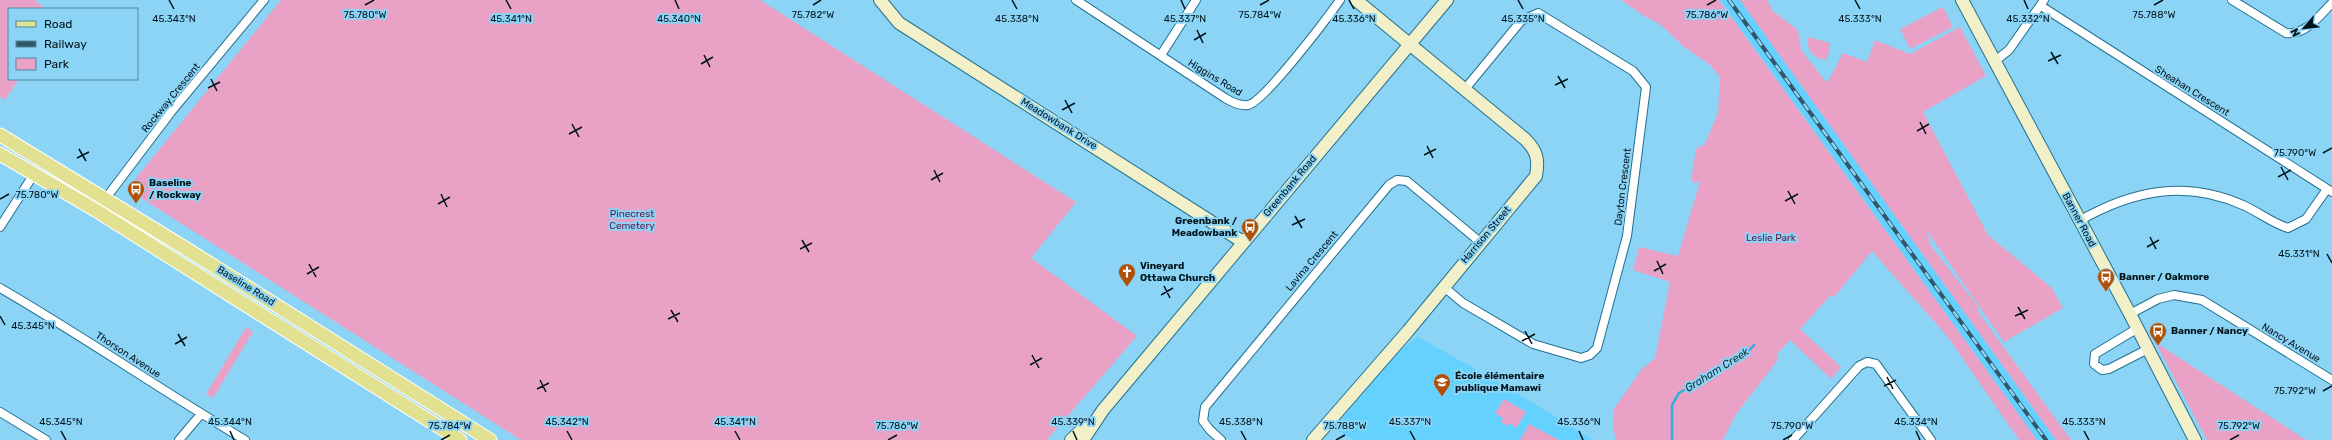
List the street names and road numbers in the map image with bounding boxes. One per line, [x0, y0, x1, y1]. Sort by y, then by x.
street label: Higgins Road [1186, 57, 1244, 99]
street label: Rockway Crescent [139, 61, 203, 135]
street label: Sheahan Crescent [2153, 63, 2232, 119]
street label: Meadowbank Drive [1019, 96, 1100, 153]
street label: Dayton Crescent [1612, 147, 1634, 226]
street label: Greenbank Road [1261, 153, 1319, 219]
street label: Banner Road [2060, 191, 2098, 249]
street label: Harrison Street [1459, 204, 1513, 266]
street label: Lavina Crescent [1283, 228, 1341, 294]
street label: Baseline Road [215, 264, 277, 308]
street label: Nancy Avenue [2259, 321, 2323, 365]
street label: Thorson Avenue [93, 329, 163, 381]

